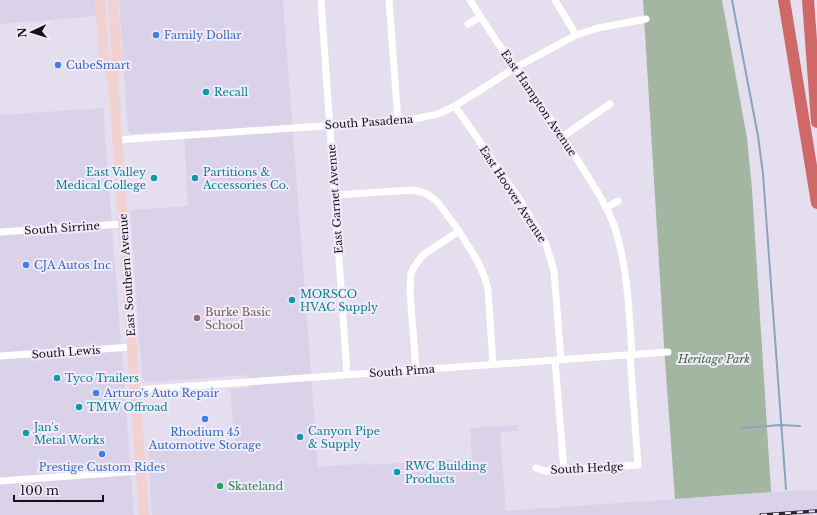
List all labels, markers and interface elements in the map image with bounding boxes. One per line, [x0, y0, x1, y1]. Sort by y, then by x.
north arrow [12, 12, 52, 52]
text: N [15, 26, 29, 38]
place label: Family Dollar [164, 28, 242, 42]
marker: Family Dollar [151, 30, 161, 40]
street label: East Hampton Avenue [498, 47, 580, 159]
place label: CubeSmart [66, 58, 131, 72]
marker: CubeSmart [53, 60, 63, 70]
place label: Recall [214, 85, 248, 99]
marker: Recall [201, 87, 211, 97]
street label: South Pasadena [324, 112, 415, 132]
street label: East Hoover Avenue [476, 143, 550, 245]
street label: East Garnet Avenue [324, 144, 346, 254]
place label: East Valley Medical College [56, 165, 146, 192]
place label: Partitions & Accessories Co. [202, 165, 289, 192]
marker: East Valley Medical College [149, 173, 159, 183]
marker: Partitions & Accessories Co. [190, 173, 200, 183]
street label: East Southern Avenue [116, 213, 138, 337]
street label: South Sirrine [24, 218, 100, 238]
place label: CJA Autos Inc [34, 258, 111, 272]
marker: CJA Autos Inc [21, 260, 31, 270]
place label: MORSCO HVAC Supply [300, 287, 378, 314]
marker: MORSCO HVAC Supply [287, 295, 297, 305]
place label: Burke Basic School [205, 305, 271, 332]
marker: Burke Basic School [192, 313, 202, 323]
street label: South Lewis [31, 343, 101, 361]
park label: Heritage Park [677, 352, 750, 366]
street label: South Pima [369, 362, 436, 380]
place label: Tyco Trailers [65, 371, 139, 385]
marker: Tyco Trailers [52, 373, 62, 383]
place label: Arturo's Auto Repair [103, 386, 220, 400]
marker: Arturo's Auto Repair [91, 388, 101, 398]
place label: TMW Offroad [87, 400, 168, 414]
marker: TMW Offroad [74, 402, 84, 412]
marker: Rhodium 45 Automotive Storage [200, 414, 210, 424]
place label: Jan's Metal Works [32, 420, 105, 447]
place label: Canyon Pipe & Supply [308, 424, 380, 451]
place label: Rhodium 45 Automotive Storage [148, 425, 261, 452]
marker: Jan's Metal Works [21, 428, 31, 438]
marker: Canyon Pipe & Supply [295, 432, 305, 442]
marker: Prestige Custom Rides [97, 449, 107, 459]
place label: RWC Building Products [405, 459, 487, 486]
street label: South Hedge [550, 459, 624, 477]
place label: Prestige Custom Rides [39, 460, 165, 474]
marker: RWC Building Products [392, 467, 402, 477]
scale bar [14, 477, 103, 503]
place label: Skateland [228, 479, 284, 493]
marker: Skateland [215, 481, 225, 491]
text: 100 m [20, 483, 59, 498]

